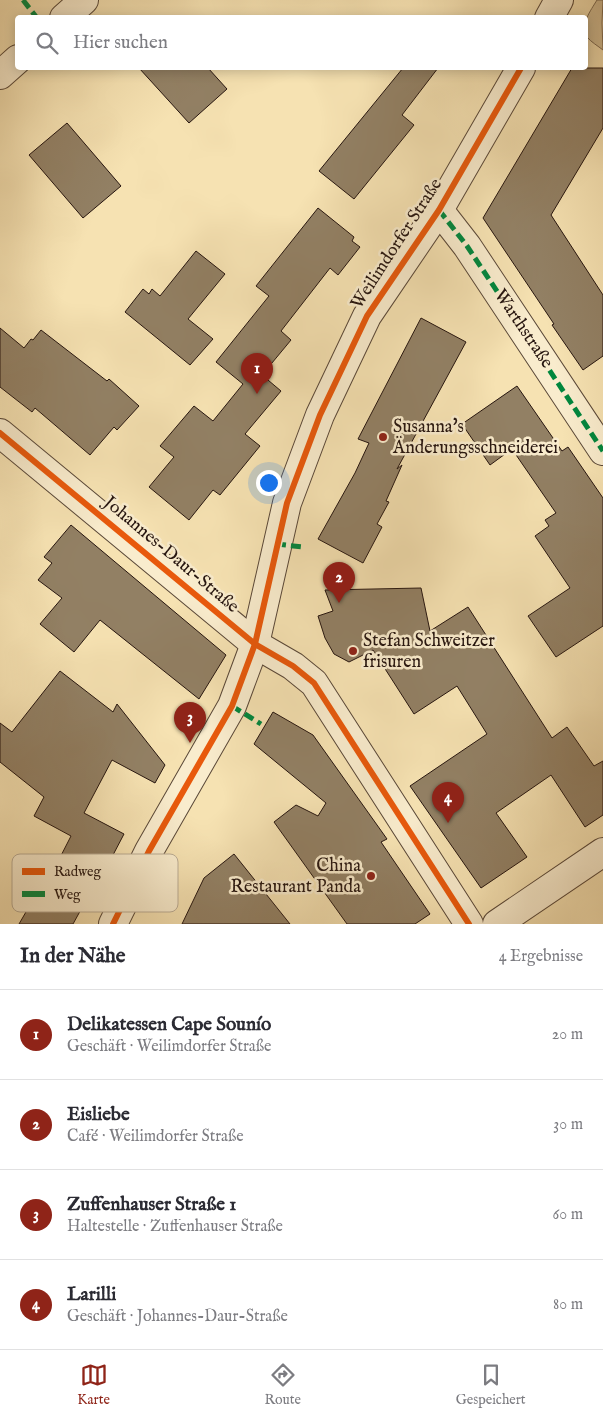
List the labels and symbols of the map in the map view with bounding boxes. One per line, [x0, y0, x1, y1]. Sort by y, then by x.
street label: Weilimdorfer Straße [346, 174, 448, 314]
street label: Warthstraße [488, 285, 558, 373]
pin: 1 [241, 353, 273, 394]
place label: Susanna's Änderungsschneiderei [392, 416, 558, 460]
marker: Susanna's Änderungsschneiderei [377, 431, 389, 443]
your location [256, 470, 282, 496]
street label: Johannes-Daur-Straße [97, 490, 243, 618]
pin: 2 [323, 562, 355, 603]
place label: Stefan Schweitzer frisuren [363, 630, 495, 674]
marker: Stefan Schweitzer frisuren [347, 645, 359, 657]
pin: 3 [174, 702, 206, 743]
pin: 4 [432, 782, 464, 823]
legend [12, 854, 178, 912]
place label: China Restaurant Panda [230, 855, 361, 899]
text: Radweg [54, 863, 102, 881]
marker: China Restaurant Panda [365, 870, 377, 882]
text: Weg [54, 886, 81, 904]

